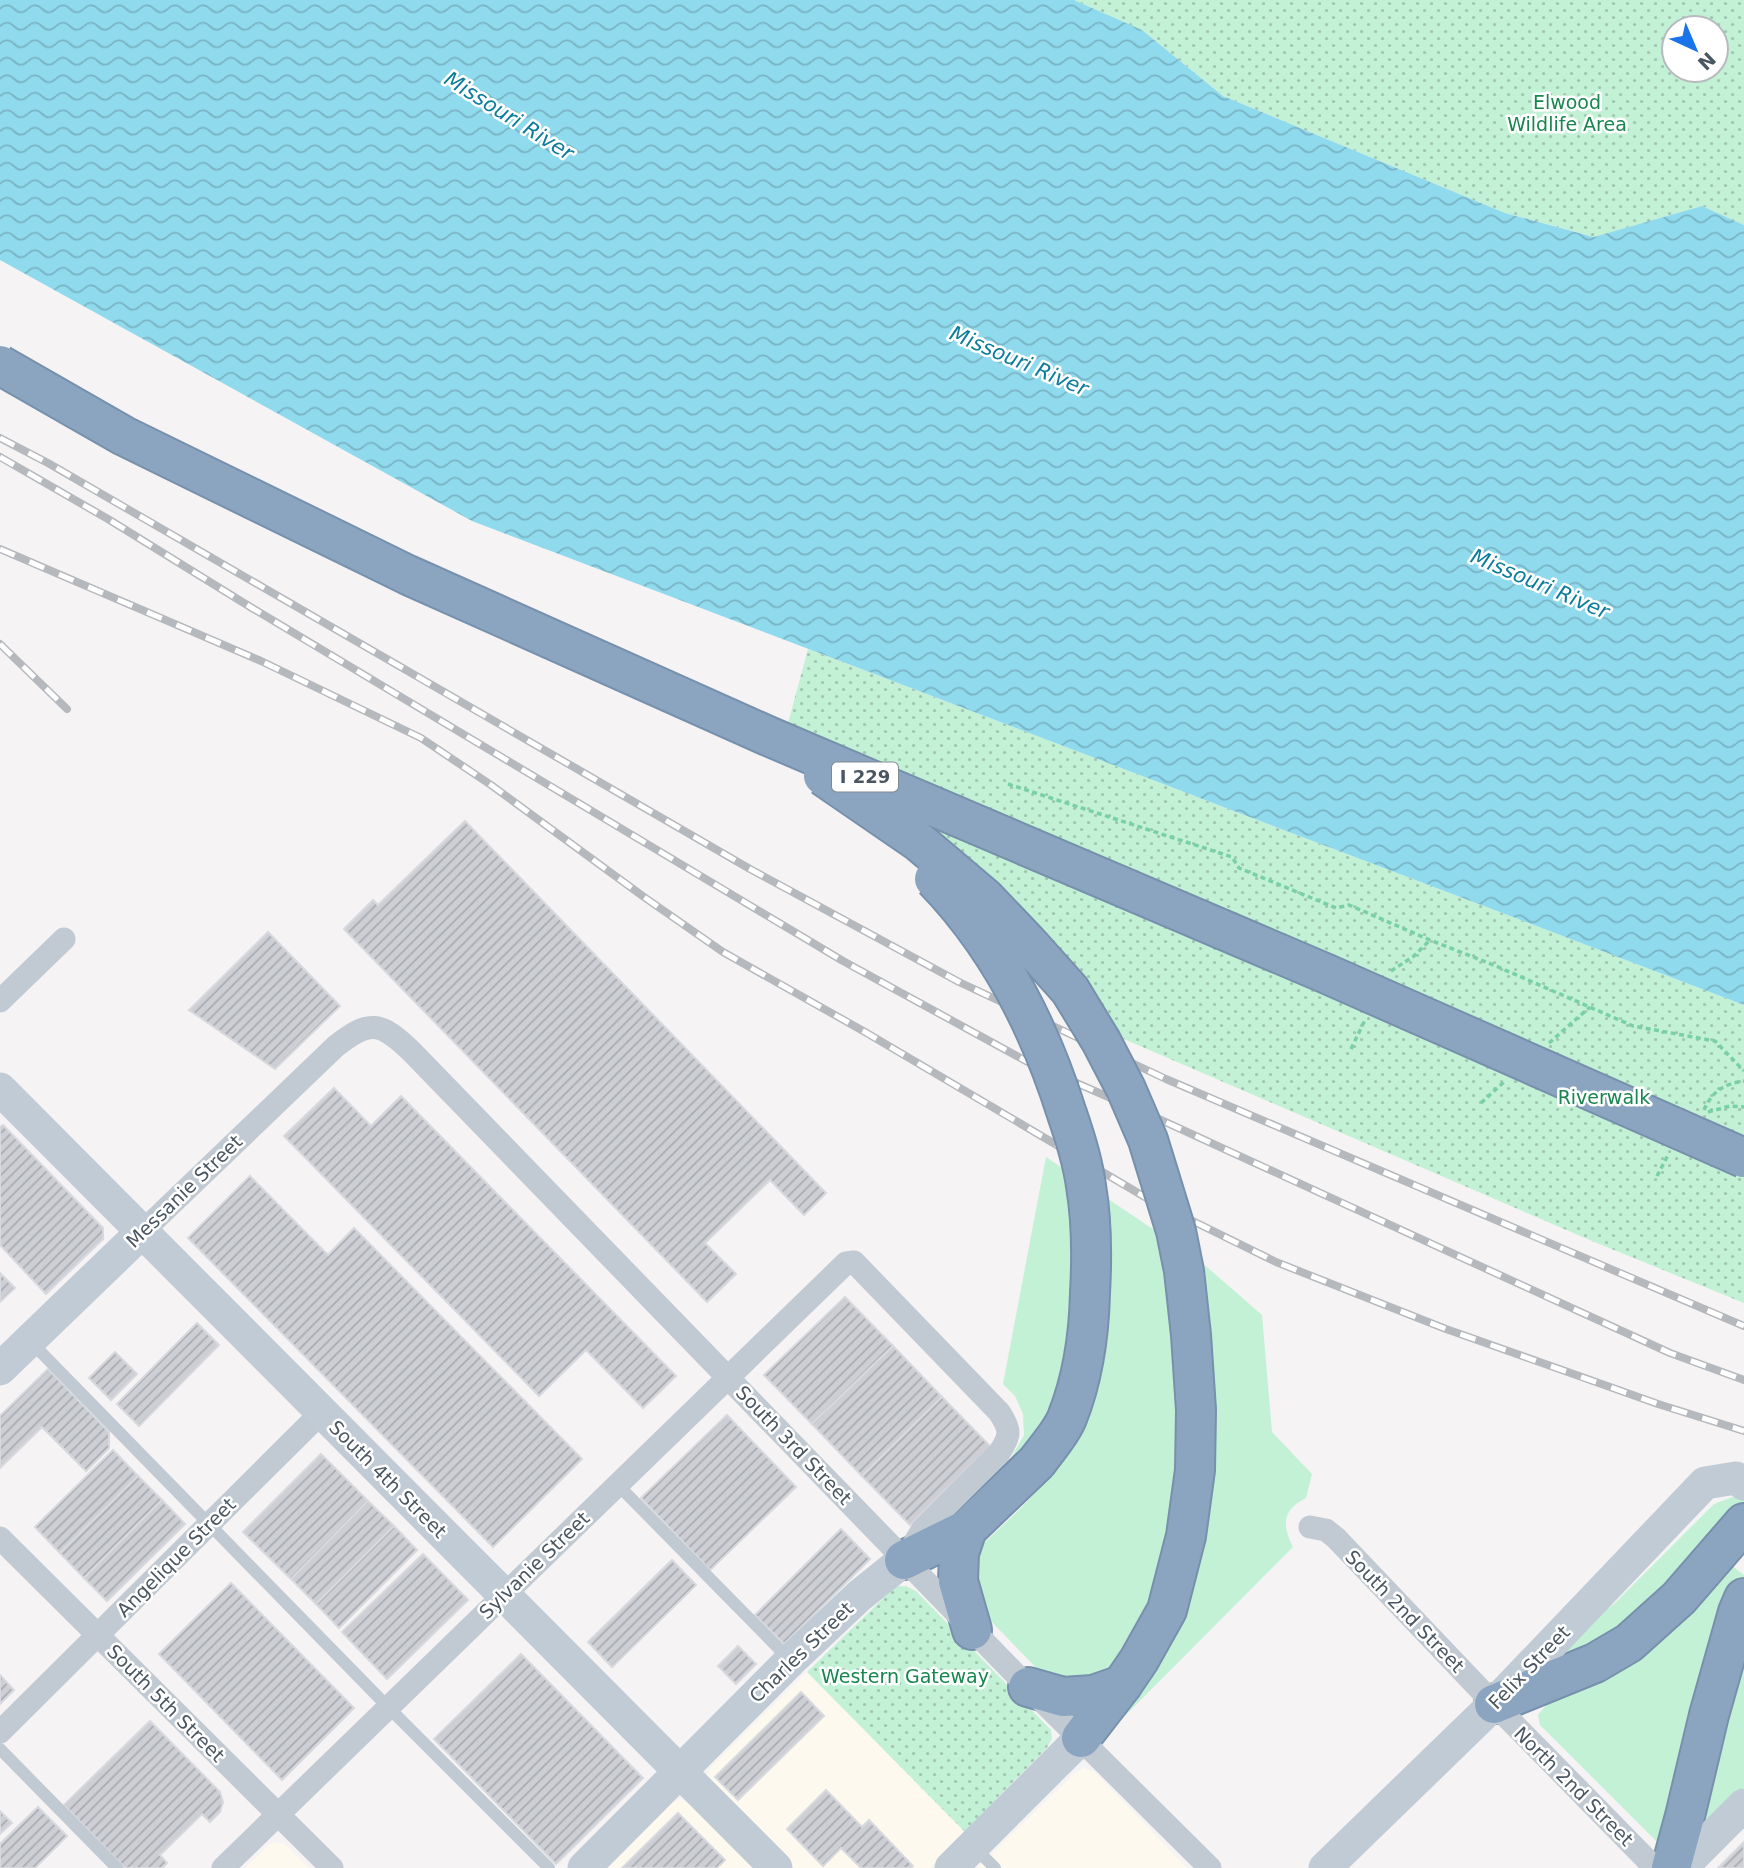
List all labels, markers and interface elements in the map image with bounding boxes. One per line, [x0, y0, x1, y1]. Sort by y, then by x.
north arrow [1660, 14, 1730, 84]
text: N [1693, 48, 1720, 75]
water label: Missouri River [440, 67, 579, 166]
park label: Elwood Wildlife Area [1507, 91, 1627, 135]
water label: Missouri River [946, 321, 1093, 401]
water label: Missouri River [1467, 544, 1614, 624]
road number: I 229 [832, 762, 898, 792]
park label: Riverwalk [1558, 1086, 1650, 1108]
street label: Messanie Street [122, 1130, 246, 1252]
street label: South 3rd Street [732, 1381, 856, 1509]
street label: South 4th Street [325, 1416, 451, 1542]
street label: Angelique Street [112, 1493, 240, 1621]
street label: Sylvanie Street [474, 1507, 594, 1623]
street label: South 2nd Street [1341, 1545, 1469, 1677]
street label: Charles Street [745, 1597, 857, 1707]
street label: Felix Street [1484, 1621, 1574, 1713]
street label: South 5th Street [103, 1640, 229, 1766]
park label: Western Gateway [821, 1665, 989, 1687]
street label: North 2nd Street [1510, 1722, 1638, 1850]

